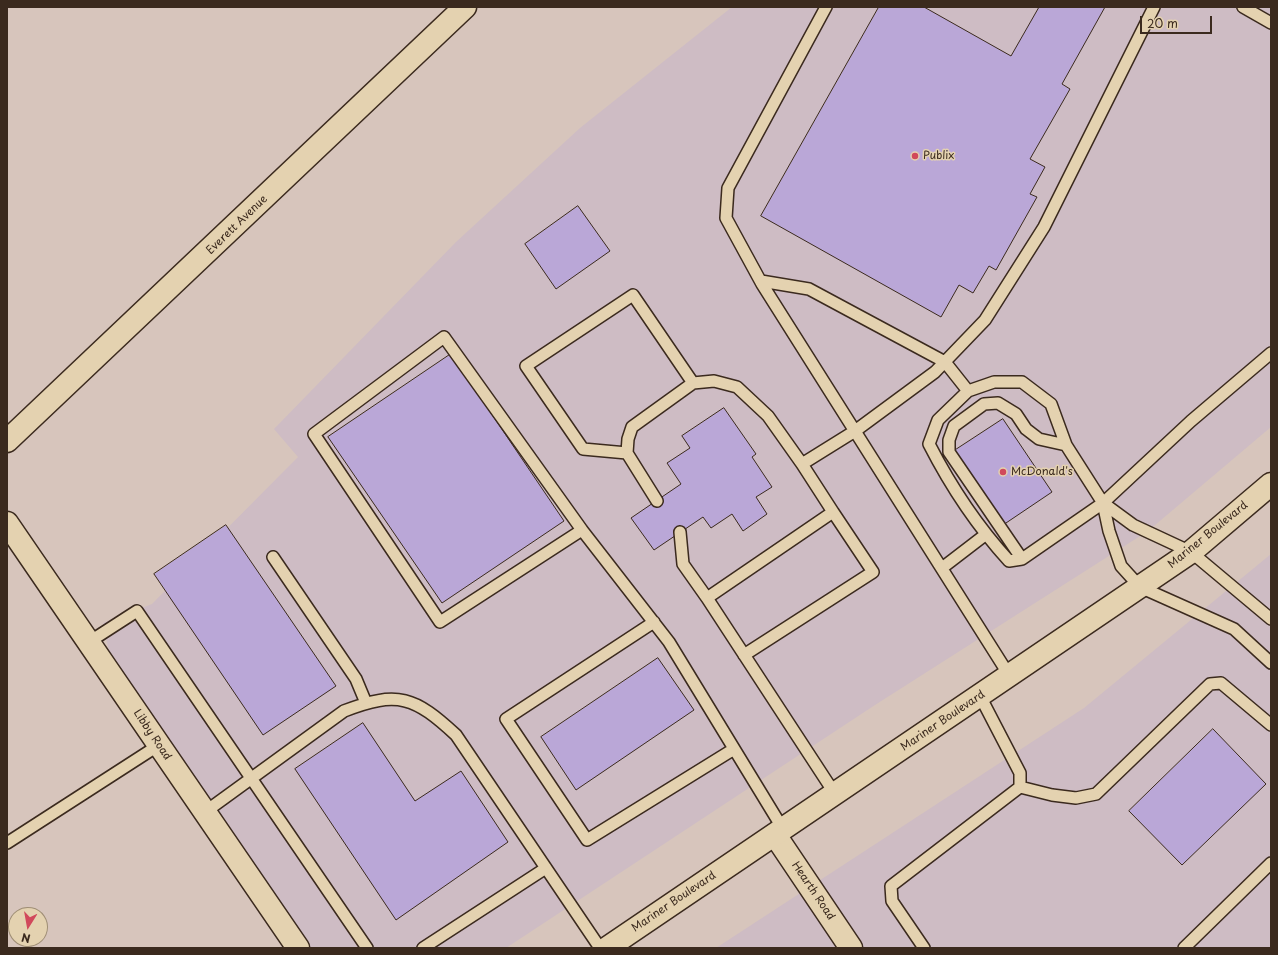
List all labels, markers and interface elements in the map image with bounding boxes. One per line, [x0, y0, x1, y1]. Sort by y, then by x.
scale bar [1142, 8, 1214, 34]
text: 20 m [1147, 14, 1178, 32]
place label: Publix [923, 149, 954, 163]
marker: Publix [910, 151, 920, 161]
street label: Everett Avenue [204, 193, 270, 257]
place label: McDonald's [1011, 465, 1073, 479]
marker: McDonald's [998, 467, 1008, 477]
street label: Mariner Boulevard [1166, 499, 1250, 571]
street label: Mariner Boulevard [898, 688, 988, 754]
street label: Libby Road [130, 707, 174, 763]
street label: Hearth Road [789, 859, 837, 923]
street label: Mariner Boulevard [629, 869, 719, 935]
north arrow [8, 907, 48, 947]
text: N [20, 929, 32, 947]

